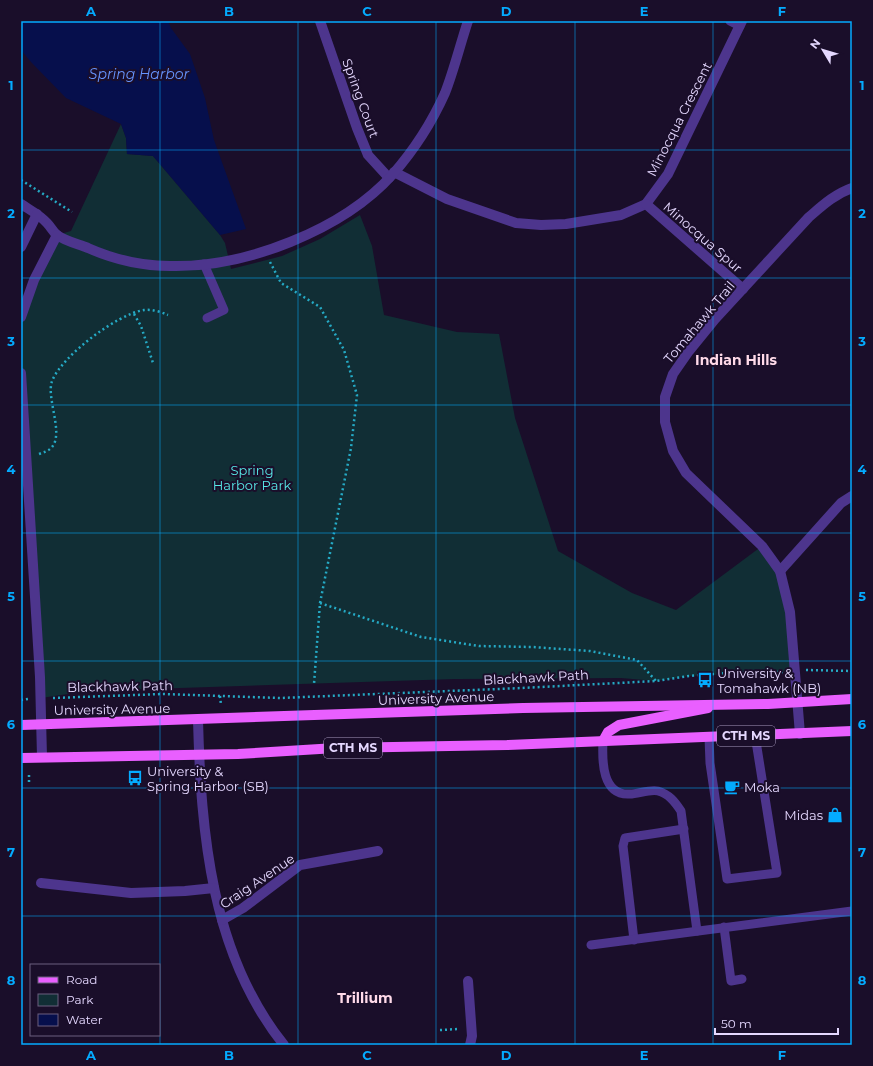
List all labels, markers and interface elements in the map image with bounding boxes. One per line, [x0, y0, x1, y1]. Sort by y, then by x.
text: A [85, 3, 97, 19]
text: B [224, 3, 234, 19]
text: C [362, 3, 372, 19]
text: D [501, 3, 512, 19]
text: E [640, 3, 649, 19]
text: F [778, 3, 786, 19]
north arrow [803, 30, 843, 70]
text: N [807, 36, 823, 52]
street label: Spring Court [339, 56, 383, 140]
street label: Minocqua Crescent [643, 59, 715, 179]
water label: Spring Harbor [89, 65, 190, 83]
text: 1 [8, 77, 14, 93]
text: 1 [859, 77, 865, 93]
street label: Minocqua Spur [660, 198, 746, 276]
text: 2 [7, 205, 15, 221]
text: 2 [858, 205, 866, 221]
street label: Tomahawk Trail [660, 278, 738, 366]
text: 3 [6, 333, 15, 349]
text: 3 [857, 333, 866, 349]
district label: Indian Hills [695, 351, 778, 369]
text: 4 [7, 461, 16, 477]
text: 4 [858, 461, 867, 477]
park label: Spring Harbor Park [213, 462, 292, 493]
text: 5 [7, 588, 15, 604]
text: 5 [858, 588, 866, 604]
place label: University & Tomahawk (NB) [717, 665, 821, 696]
street label: Blackhawk Path [483, 666, 589, 688]
bus stop icon: University & Tomahawk (NB) [696, 671, 714, 689]
street label: Blackhawk Path [67, 677, 173, 695]
street label: University Avenue [377, 688, 495, 708]
street label: University Avenue [54, 700, 171, 718]
text: 6 [7, 716, 16, 732]
text: 6 [858, 716, 867, 732]
road number: CTH MS [717, 726, 775, 746]
road number: CTH MS [324, 738, 382, 758]
place label: University & Spring Harbor (SB) [147, 763, 269, 794]
bus stop icon: University & Spring Harbor (SB) [126, 769, 144, 787]
cafe icon: Moka [723, 778, 741, 796]
place label: Moka [744, 779, 780, 795]
shop icon: Midas [826, 806, 844, 824]
place label: Midas [784, 807, 823, 823]
text: 7 [7, 844, 15, 860]
text: 7 [858, 844, 866, 860]
street label: Craig Avenue [217, 850, 297, 912]
legend [30, 964, 160, 1036]
text: 8 [7, 972, 16, 988]
text: Road [66, 972, 97, 987]
text: 8 [858, 972, 867, 988]
district label: Trillium [337, 989, 393, 1007]
text: Park [66, 992, 94, 1007]
scale bar [715, 1010, 838, 1036]
text: Water [66, 1012, 103, 1027]
text: 50 m [721, 1016, 752, 1031]
text: A [85, 1047, 97, 1063]
text: B [224, 1047, 234, 1063]
text: C [362, 1047, 372, 1063]
text: D [501, 1047, 512, 1063]
text: E [640, 1047, 649, 1063]
text: F [778, 1047, 786, 1063]

